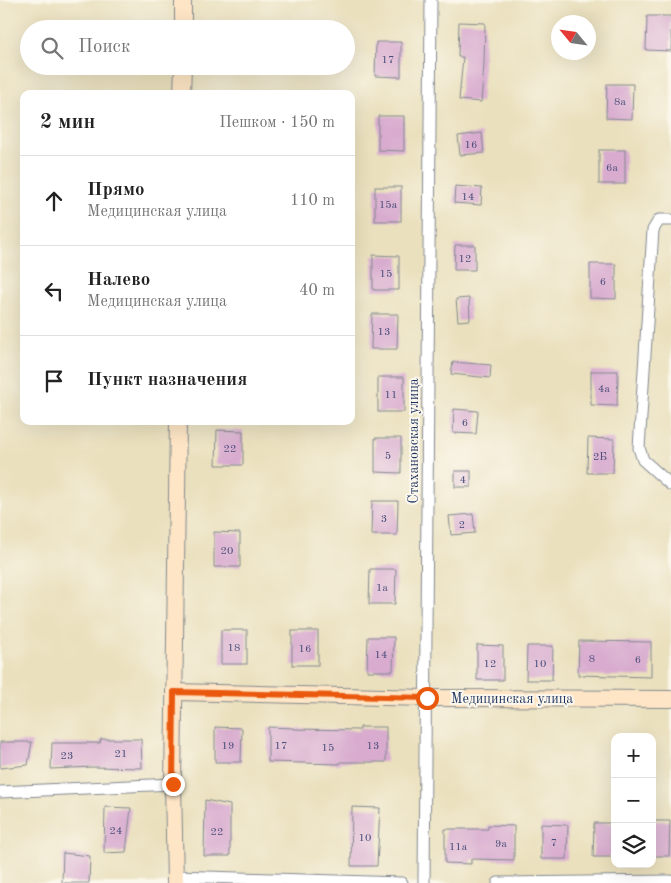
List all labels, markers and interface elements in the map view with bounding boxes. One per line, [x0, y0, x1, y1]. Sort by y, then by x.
north arrow [551, 15, 596, 60]
search box [20, 20, 355, 75]
icon: search [38, 34, 66, 62]
text: Поиск [78, 38, 130, 57]
house number: 17 [382, 55, 394, 66]
house number: 8а [614, 97, 626, 108]
text: 2 мин [40, 112, 95, 133]
text: Пешком · 150 m [219, 115, 335, 131]
house number: 16 [465, 140, 477, 151]
house number: 6а [606, 163, 618, 174]
text: Прямо [87, 181, 145, 200]
icon: ahead [40, 187, 68, 215]
house number: 14 [462, 192, 474, 203]
text: 110 m [290, 193, 335, 209]
house number: 15а [379, 200, 398, 211]
text: Медицинская улица [87, 204, 227, 220]
house number: 12 [459, 254, 471, 265]
house number: 15 [380, 269, 392, 280]
text: Налево [87, 271, 150, 290]
icon: left [40, 277, 68, 305]
house number: 6 [600, 277, 606, 288]
text: 40 m [299, 283, 335, 299]
text: Медицинская улица [87, 294, 227, 310]
house number: 13 [378, 327, 390, 338]
icon: arrive [40, 367, 68, 395]
text: Пункт назначения [87, 371, 247, 390]
street label: Стахановская улица [407, 378, 421, 504]
house number: 4а [598, 384, 610, 395]
house number: 11 [385, 390, 397, 401]
house number: 6 [462, 418, 468, 429]
house number: 22 [224, 444, 236, 455]
house number: 5 [385, 451, 391, 462]
house number: 2Б [593, 452, 607, 463]
house number: 4 [460, 475, 466, 486]
house number: 3 [381, 514, 387, 525]
house number: 2 [459, 520, 465, 531]
house number: 20 [221, 546, 233, 557]
house number: 1а [376, 583, 388, 594]
house number: 18 [228, 643, 240, 654]
house number: 16 [299, 644, 311, 655]
house number: 14 [375, 650, 387, 661]
house number: 8 [589, 654, 595, 665]
house number: 6 [635, 655, 641, 666]
house number: 12 [484, 659, 496, 670]
house number: 10 [534, 659, 546, 670]
route start [416, 687, 439, 710]
street label: Медицинская улица [451, 692, 573, 706]
map controls [611, 733, 656, 868]
button: + [611, 733, 656, 778]
house number: 19 [222, 741, 234, 752]
house number: 17 [275, 741, 287, 752]
house number: 13 [367, 741, 379, 752]
house number: 15 [322, 743, 334, 754]
house number: 21 [115, 749, 127, 760]
house number: 23 [61, 751, 73, 762]
route end [162, 773, 185, 796]
button: − [611, 778, 656, 823]
button: layers [611, 823, 656, 868]
house number: 24 [110, 826, 122, 837]
house number: 22 [211, 827, 223, 838]
house number: 10 [359, 833, 371, 844]
house number: 7 [551, 838, 557, 849]
house number: 9а [495, 839, 507, 850]
house number: 11а [449, 842, 468, 853]

